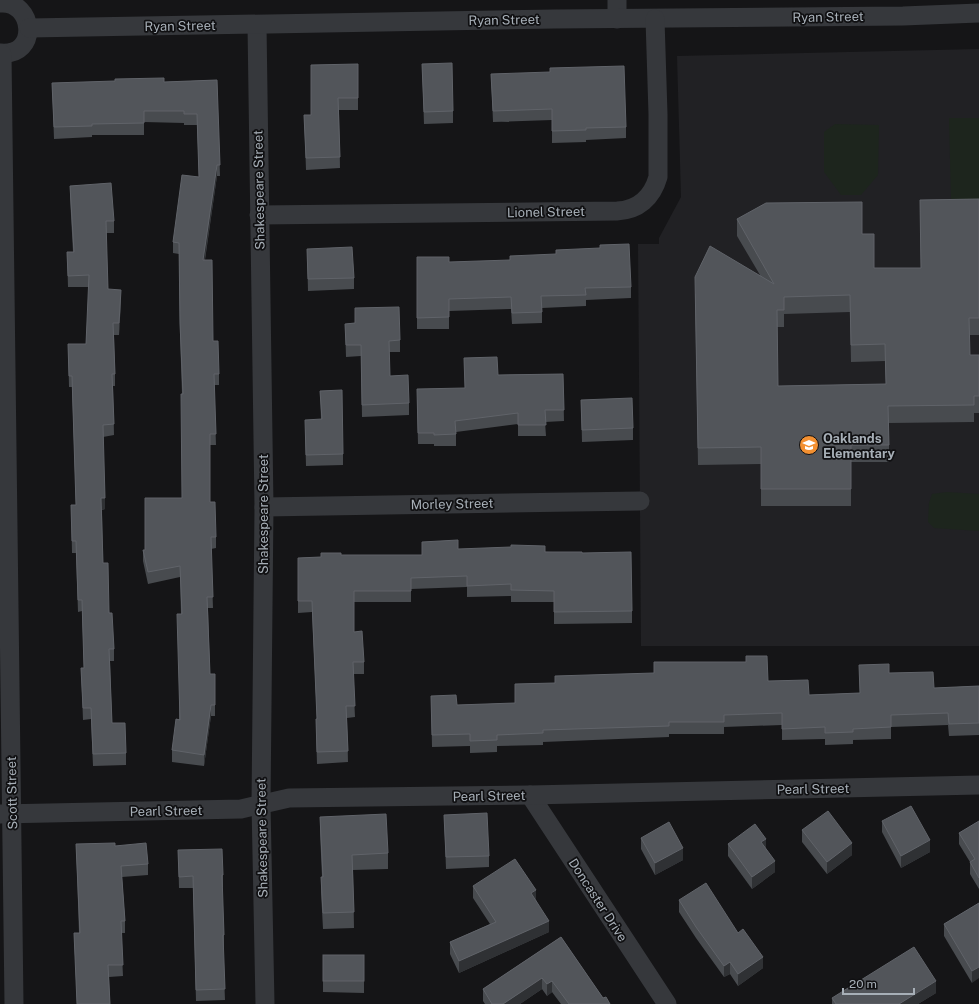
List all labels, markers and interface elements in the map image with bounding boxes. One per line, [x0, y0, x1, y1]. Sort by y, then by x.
street label: Ryan Street [792, 9, 864, 25]
street label: Ryan Street [468, 12, 540, 28]
street label: Ryan Street [144, 18, 216, 34]
street label: Shakespeare Street [250, 130, 268, 250]
street label: Lionel Street [507, 204, 585, 220]
place label: Oaklands Elementary [823, 431, 895, 461]
school or university icon: Oaklands Elementary [798, 434, 820, 456]
street label: Shakespeare Street [256, 454, 271, 574]
street label: Morley Street [410, 496, 494, 512]
street label: Scott Street [4, 756, 20, 830]
street label: Shakespeare Street [253, 778, 271, 898]
street label: Pearl Street [776, 781, 850, 797]
street label: Pearl Street [452, 788, 526, 804]
street label: Pearl Street [129, 803, 203, 819]
street label: Doncaster Drive [566, 856, 630, 944]
scale bar [843, 970, 914, 996]
text: 20 m [849, 977, 877, 991]

